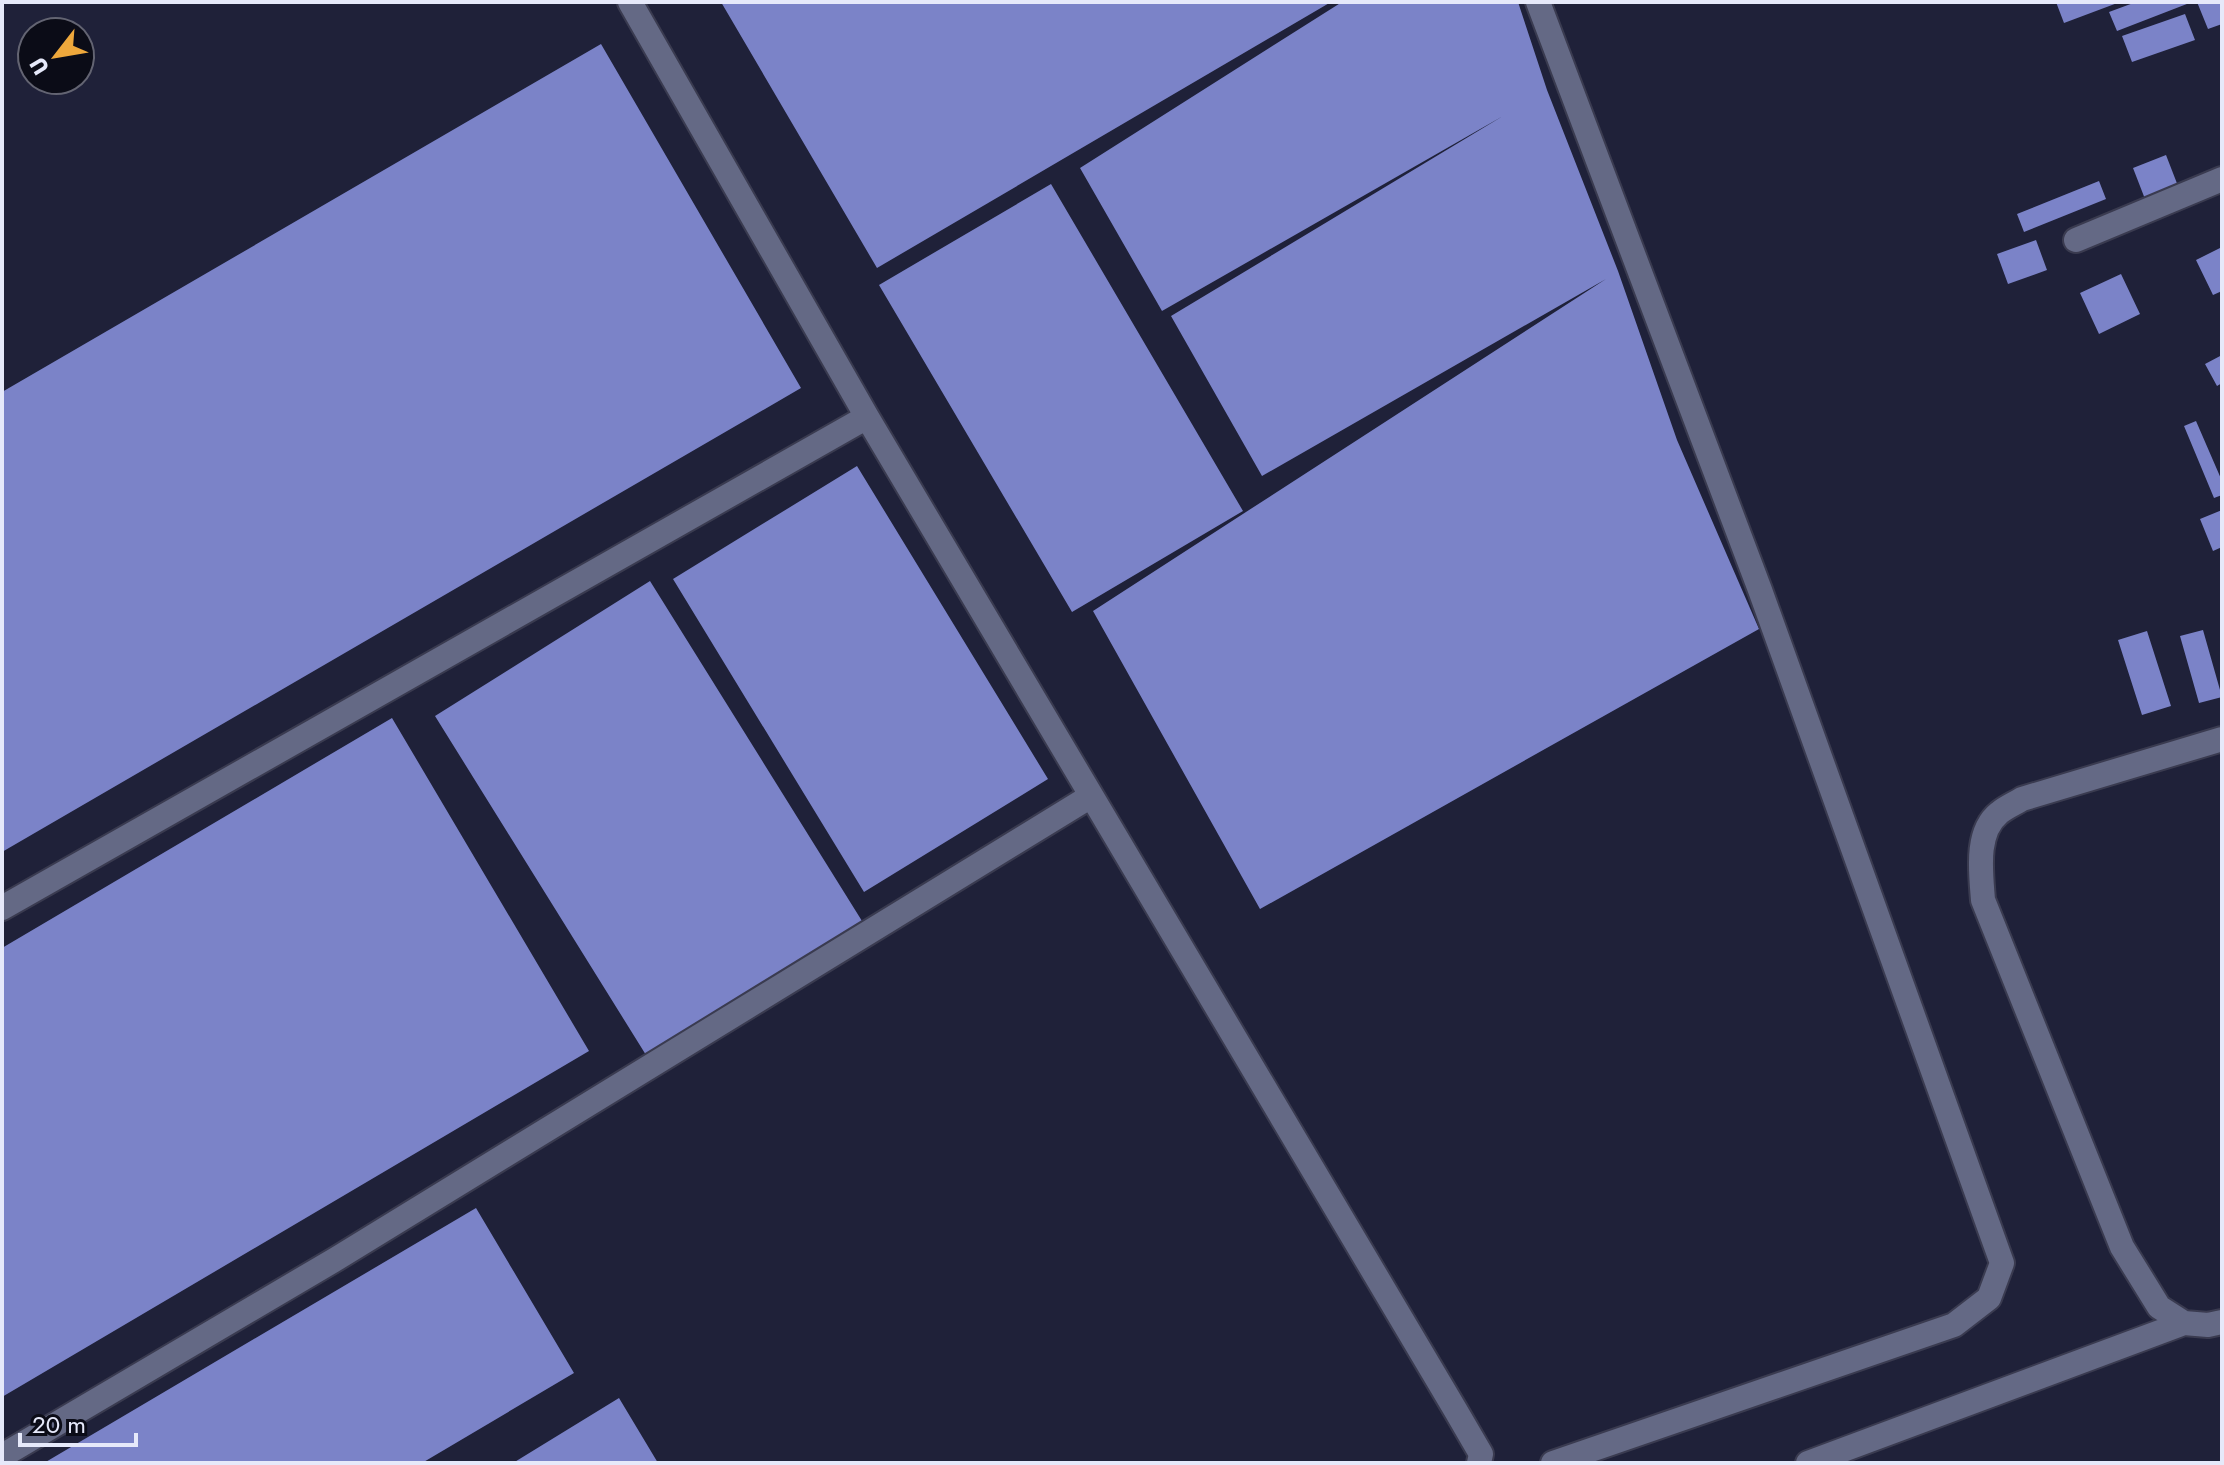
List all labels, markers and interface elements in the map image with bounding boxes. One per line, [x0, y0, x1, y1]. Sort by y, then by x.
north arrow [16, 16, 96, 96]
text: U [21, 51, 57, 81]
scale bar [20, 1397, 136, 1447]
text: 20 m [32, 1407, 86, 1442]

